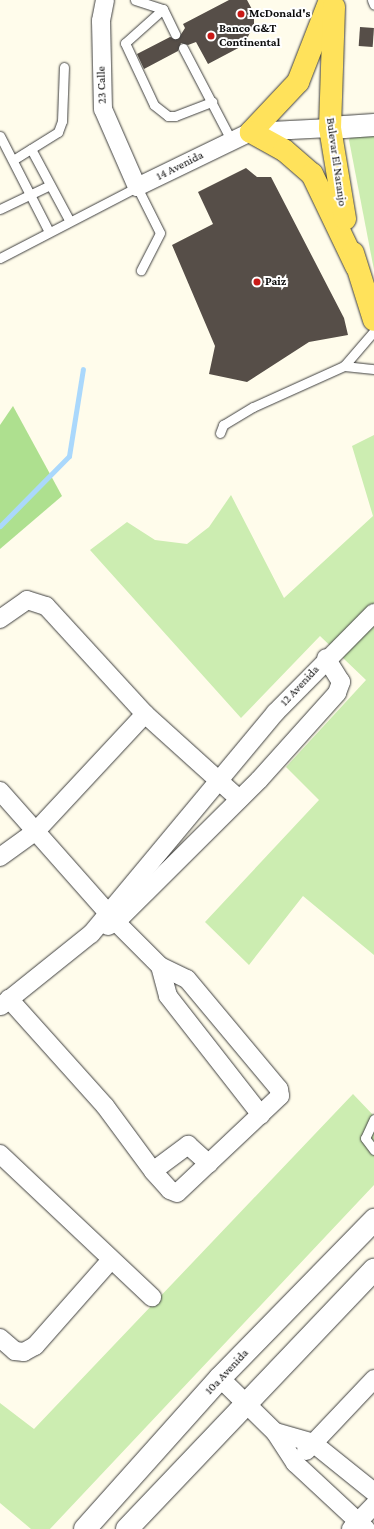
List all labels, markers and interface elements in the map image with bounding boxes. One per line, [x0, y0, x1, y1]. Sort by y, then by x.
place label: McDonald's [249, 7, 310, 21]
marker: McDonald's [236, 9, 246, 19]
place label: Banco G&T Continental [219, 22, 280, 50]
marker: Banco G&T Continental [206, 31, 216, 41]
street label: 23 Calle [94, 66, 110, 104]
street label: Bulevar El Naranjo [323, 117, 349, 207]
street label: 14 Avenida [154, 148, 206, 184]
place label: Paiz [265, 275, 286, 289]
marker: Paiz [252, 277, 262, 287]
street label: 12 Avenida [277, 663, 323, 709]
street label: 10a Avenida [202, 1346, 252, 1398]

